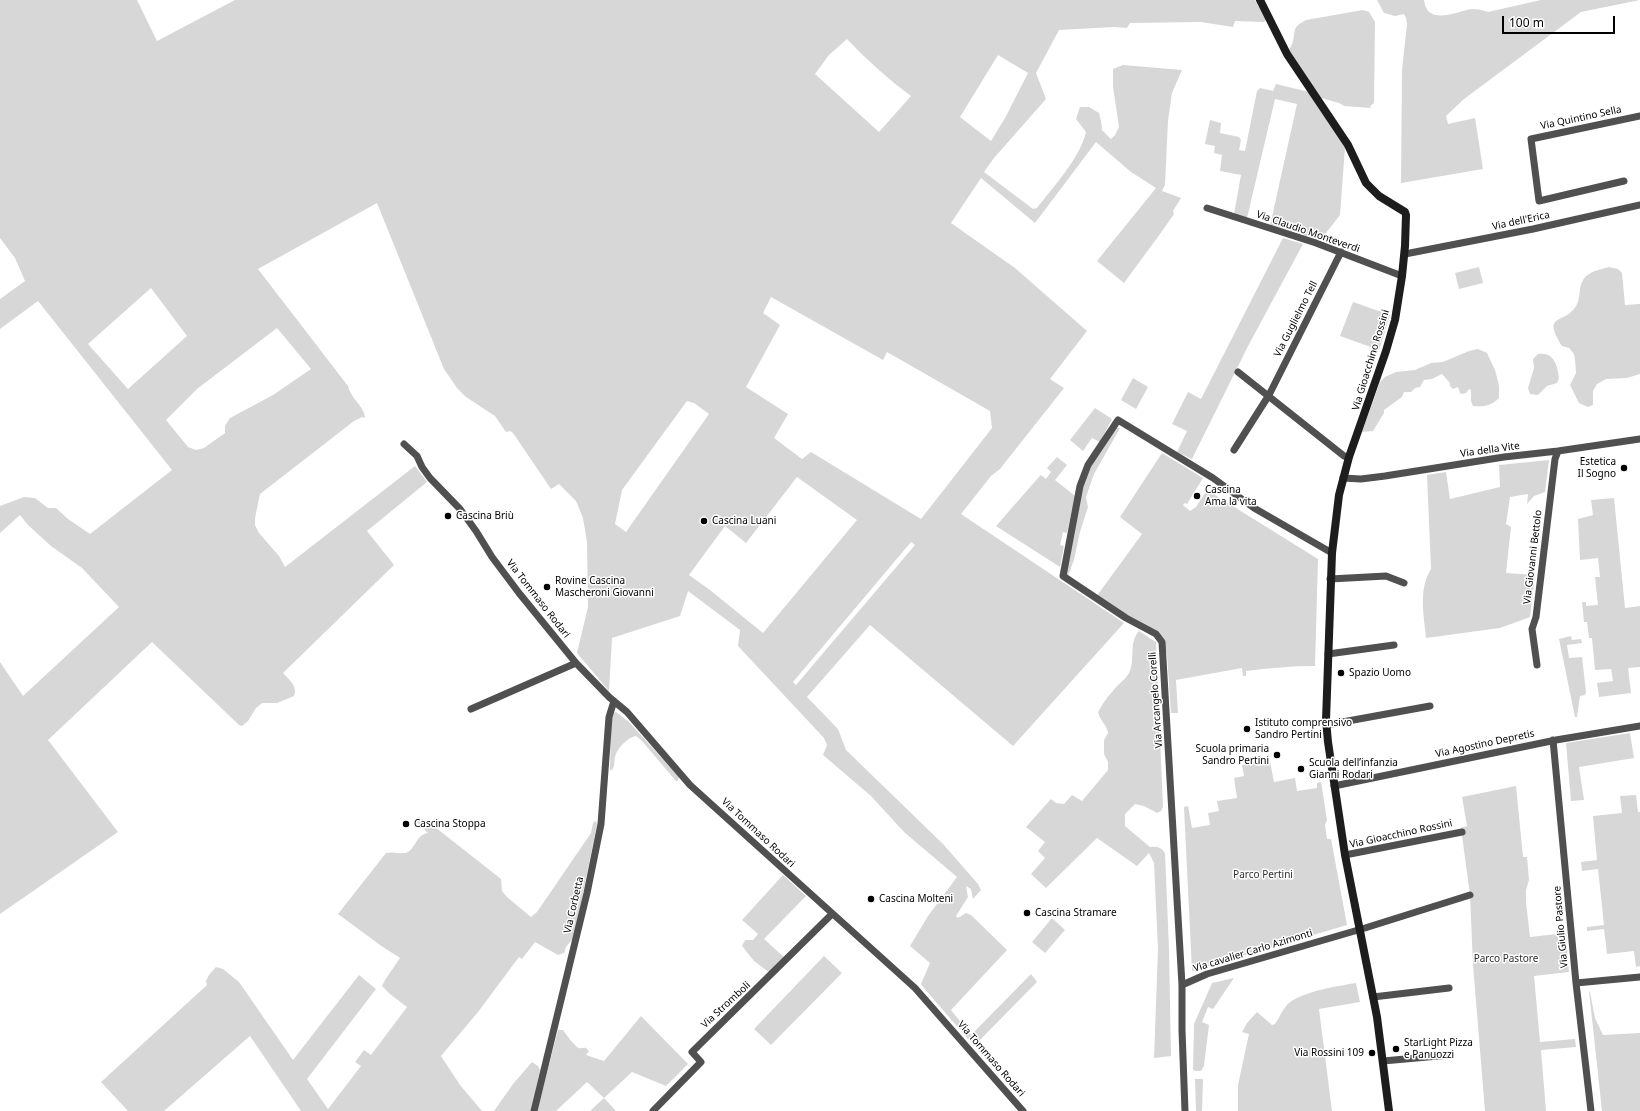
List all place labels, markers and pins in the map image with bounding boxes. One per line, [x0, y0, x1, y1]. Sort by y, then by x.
place label: Estetica Il Sogno [1578, 456, 1616, 480]
marker: Estetica Il Sogno [1619, 463, 1629, 473]
place label: Cascina Ama la vita [1205, 484, 1257, 508]
marker: Cascina Ama la vita [1192, 491, 1202, 501]
place label: Cascina Briù [456, 510, 514, 522]
marker: Cascina Briù [443, 511, 453, 521]
place label: Cascina Luani [712, 515, 776, 527]
marker: Cascina Luani [699, 516, 709, 526]
place label: Rovine Cascina Mascheroni Giovanni [555, 575, 654, 598]
marker: Rovine Cascina Mascheroni Giovanni [542, 582, 552, 592]
place label: Spazio Uomo [1349, 667, 1411, 679]
marker: Spazio Uomo [1336, 668, 1346, 678]
place label: Istituto comprensivo Sandro Pertini [1255, 717, 1352, 740]
marker: Istituto comprensivo Sandro Pertini [1242, 724, 1252, 734]
place label: Scuola primaria Sandro Pertini [1196, 743, 1269, 766]
marker: Scuola primaria Sandro Pertini [1272, 750, 1282, 760]
place label: Scuola dell’infanzia Gianni Rodari [1309, 757, 1398, 780]
marker: Scuola dell’infanzia Gianni Rodari [1296, 764, 1306, 774]
place label: Cascina Stoppa [414, 818, 486, 830]
marker: Cascina Stoppa [401, 819, 411, 829]
place label: Cascina Molteni [879, 893, 953, 905]
marker: Cascina Molteni [866, 894, 876, 904]
place label: Cascina Stramare [1035, 907, 1117, 919]
marker: Cascina Stramare [1022, 908, 1032, 918]
place label: StarLight Pizza e Panuozzi [1404, 1037, 1473, 1060]
marker: StarLight Pizza e Panuozzi [1391, 1044, 1401, 1054]
place label: Via Rossini 109 [1294, 1047, 1364, 1059]
marker: Via Rossini 109 [1367, 1048, 1377, 1058]

